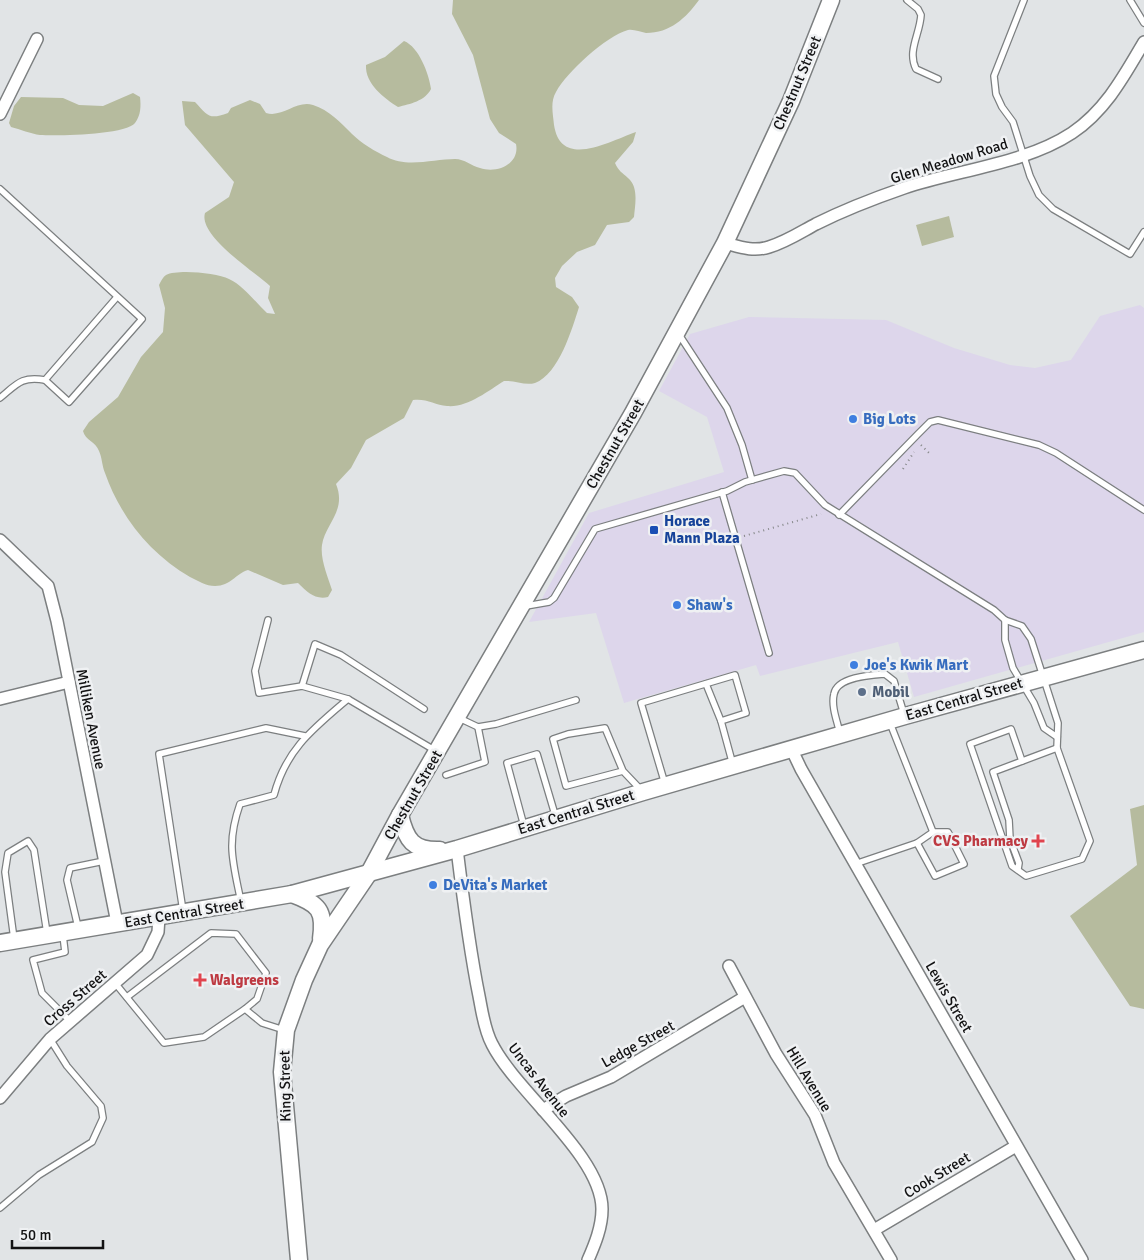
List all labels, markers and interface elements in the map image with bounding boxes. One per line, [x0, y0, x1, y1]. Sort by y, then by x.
street label: Chestnut Street [769, 33, 825, 133]
street label: Glen Meadow Road [888, 135, 1010, 187]
street label: Chestnut Street [582, 396, 648, 492]
place label: Big Lots [863, 410, 916, 428]
marker: Big Lots [847, 413, 859, 425]
place label: Horace Mann Plaza [664, 512, 740, 547]
marker: Horace Mann Plaza [648, 524, 660, 536]
place label: Shaw's [687, 596, 733, 614]
marker: Shaw's [671, 599, 683, 611]
place label: Joe's Kwik Mart [864, 656, 969, 674]
marker: Joe's Kwik Mart [848, 659, 860, 671]
street label: Milliken Avenue [72, 667, 110, 771]
street label: East Central Street [903, 674, 1025, 724]
place label: Mobil [872, 683, 910, 701]
marker: Mobil [856, 686, 868, 698]
street label: Chestnut Street [380, 747, 446, 843]
street label: East Central Street [516, 786, 636, 838]
place label: CVS Pharmacy [933, 832, 1029, 850]
marker: CVS Pharmacy [1032, 835, 1044, 847]
place label: DeVita's Market [443, 876, 548, 894]
marker: DeVita's Market [427, 879, 439, 891]
street label: East Central Street [123, 895, 245, 931]
street label: Lewis Street [922, 958, 976, 1036]
street label: Cross Street [40, 966, 110, 1030]
place label: Walgreens [210, 971, 279, 989]
marker: Walgreens [194, 974, 206, 986]
street label: Ledge Street [598, 1017, 678, 1071]
street label: Uncas Avenue [504, 1039, 574, 1121]
street label: Hill Avenue [782, 1043, 836, 1115]
street label: King Street [275, 1050, 295, 1122]
street label: Cook Street [900, 1148, 974, 1202]
scale bar [12, 1218, 104, 1250]
text: 50 m [20, 1226, 51, 1244]

